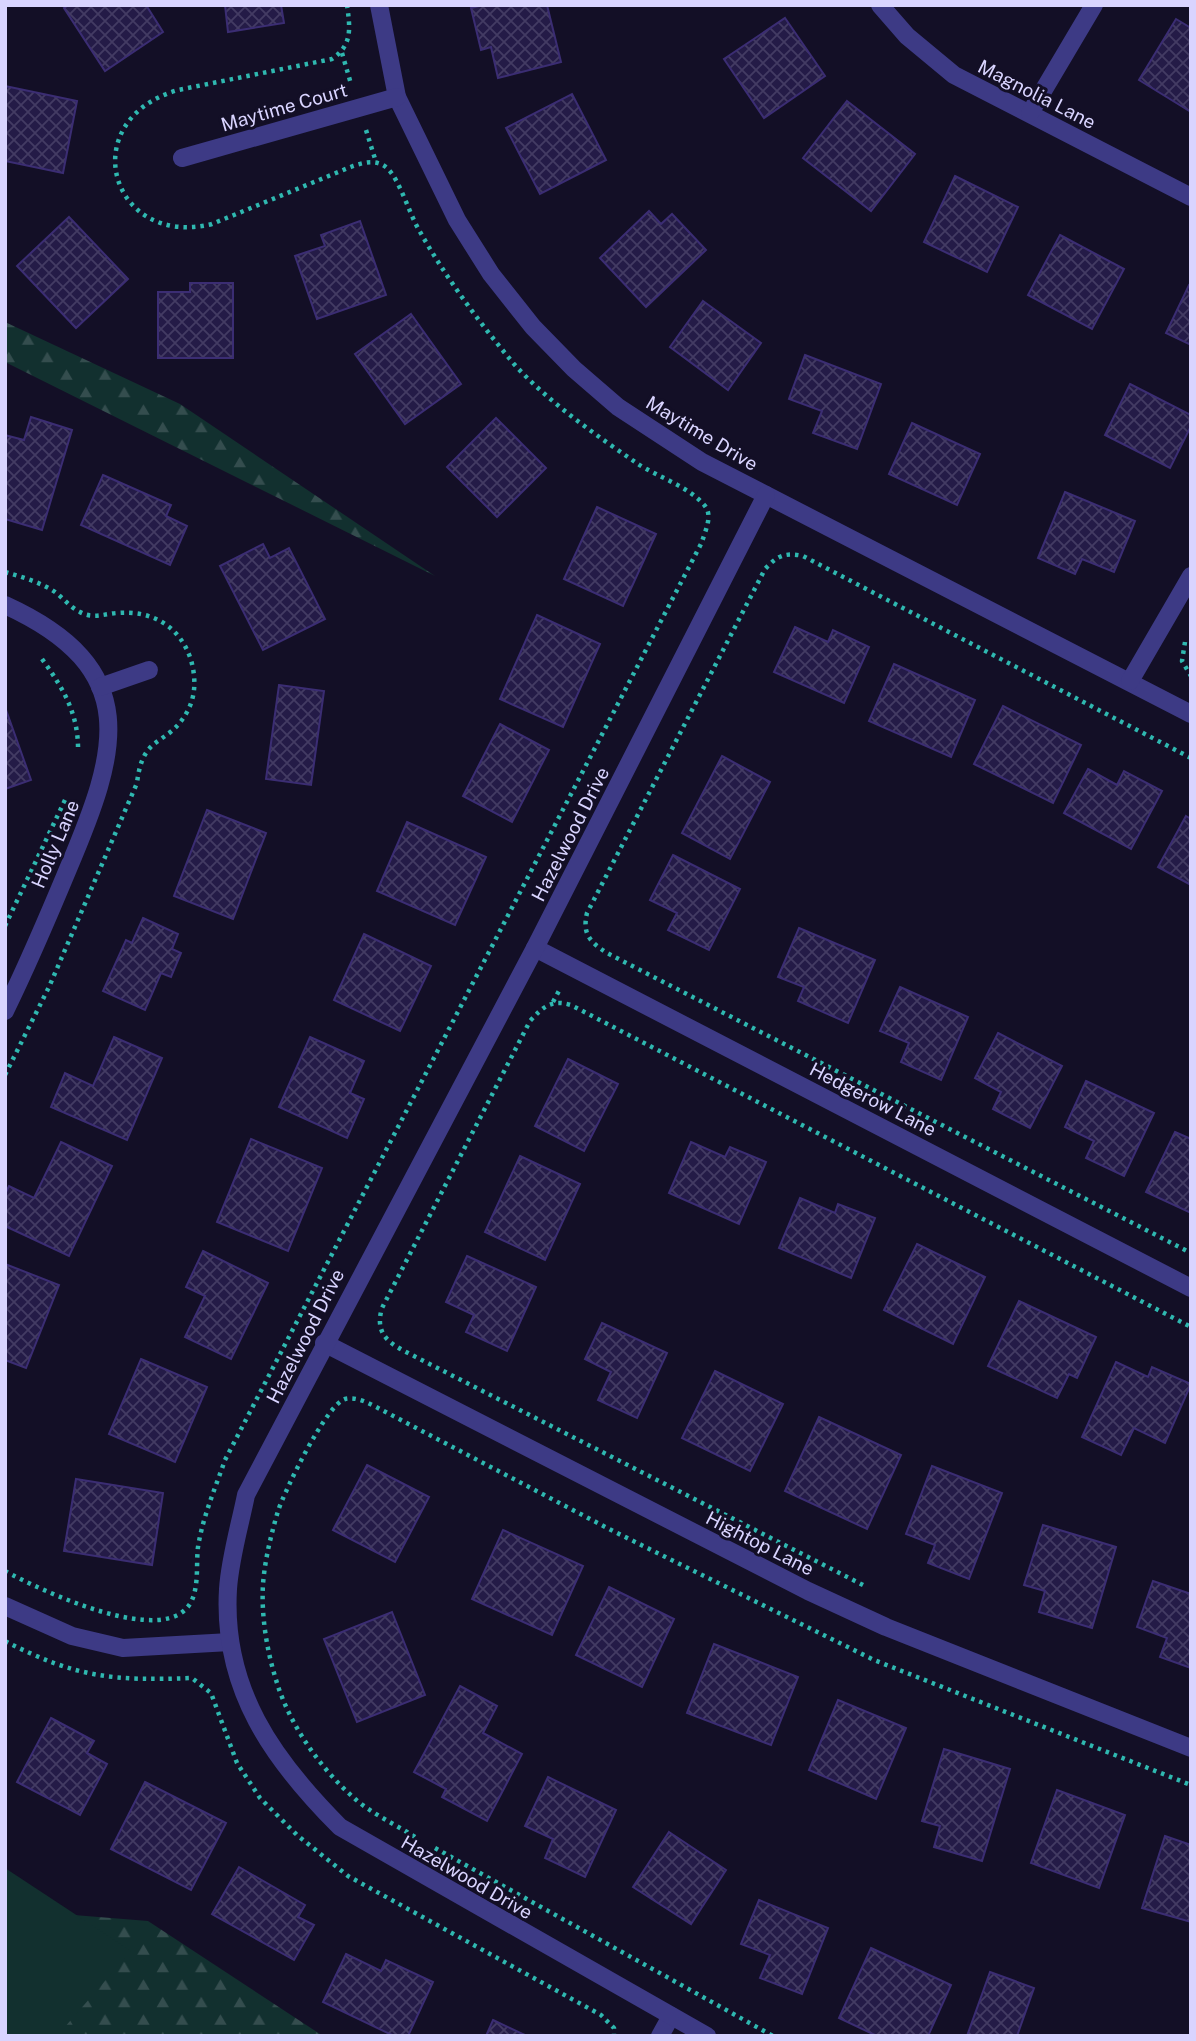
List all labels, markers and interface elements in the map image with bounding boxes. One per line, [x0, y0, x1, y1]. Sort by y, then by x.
street label: Magnolia Lane [974, 55, 1100, 133]
street label: Maytime Court [218, 78, 350, 136]
street label: Maytime Drive [642, 391, 762, 475]
street label: Hazelwood Drive [527, 763, 613, 905]
street label: Holly Lane [27, 797, 83, 891]
street label: Hedgerow Lane [806, 1058, 940, 1140]
street label: Hazelwood Drive [262, 1265, 348, 1407]
street label: Hightop Lane [702, 1506, 818, 1580]
street label: Hazelwood Drive [398, 1831, 536, 1923]

